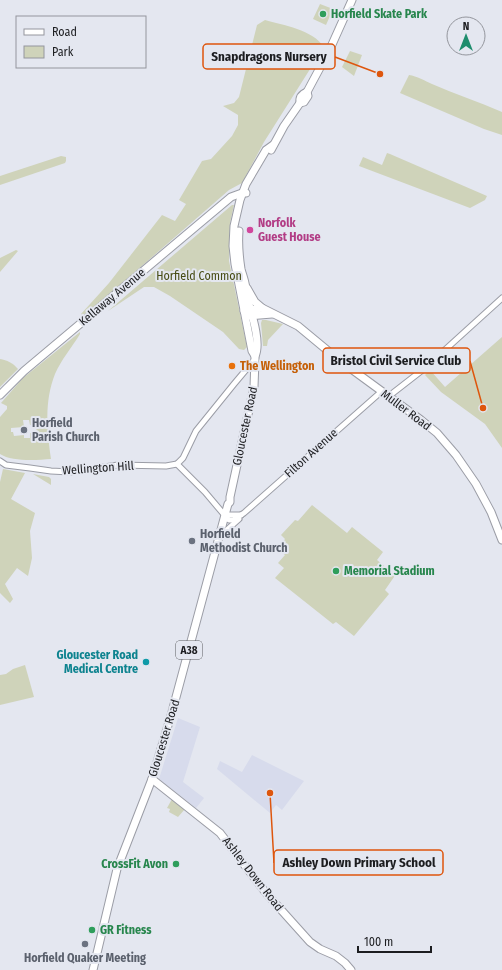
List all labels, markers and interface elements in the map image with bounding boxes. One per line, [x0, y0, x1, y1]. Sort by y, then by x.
place label: Horfield Skate Park [331, 7, 428, 21]
marker: Horfield Skate Park [318, 9, 328, 19]
legend [16, 16, 146, 68]
north arrow [446, 16, 486, 56]
text: N [463, 20, 469, 33]
text: Road [52, 25, 77, 39]
callout: Snapdragons Nursery [203, 44, 335, 69]
text: Park [52, 45, 74, 59]
text: Snapdragons Nursery [211, 49, 328, 64]
place label: Norfolk Guest House [258, 216, 321, 244]
marker: Norfolk Guest House [245, 225, 255, 235]
street label: Kellaway Avenue [76, 265, 148, 329]
park label: Horfield Common [156, 269, 242, 283]
callout: Bristol Civil Service Club [323, 348, 470, 373]
text: Bristol Civil Service Club [331, 353, 461, 368]
place label: The Wellington [240, 359, 315, 373]
marker: The Wellington [227, 361, 237, 371]
street label: Gloucester Road [230, 385, 260, 467]
street label: Muller Road [378, 387, 434, 433]
place label: Horfield Parish Church [32, 416, 100, 444]
marker: Horfield Parish Church [19, 425, 29, 435]
street label: Filton Avenue [282, 426, 340, 480]
street label: Wellington Hill [62, 459, 134, 477]
place label: Horfield Methodist Church [200, 527, 288, 555]
marker: Horfield Methodist Church [187, 536, 197, 546]
place label: Memorial Stadium [344, 564, 435, 578]
marker: Memorial Stadium [331, 566, 341, 576]
road number: A38 [176, 641, 202, 659]
place label: Gloucester Road Medical Centre [56, 648, 138, 676]
marker: Gloucester Road Medical Centre [141, 657, 151, 667]
street label: Gloucester Road [146, 698, 182, 778]
street label: Ashley Down Road [220, 834, 286, 914]
callout: Ashley Down Primary School [274, 850, 443, 875]
text: Ashley Down Primary School [281, 855, 436, 870]
place label: CrossFit Avon [101, 857, 168, 871]
marker: CrossFit Avon [171, 859, 181, 869]
place label: GR Fitness [100, 923, 152, 937]
marker: GR Fitness [87, 925, 97, 935]
scale bar [358, 928, 431, 954]
text: 100 m [364, 935, 393, 949]
marker: Horfield Quaker Meeting [80, 939, 90, 949]
place label: Horfield Quaker Meeting [24, 951, 146, 965]

